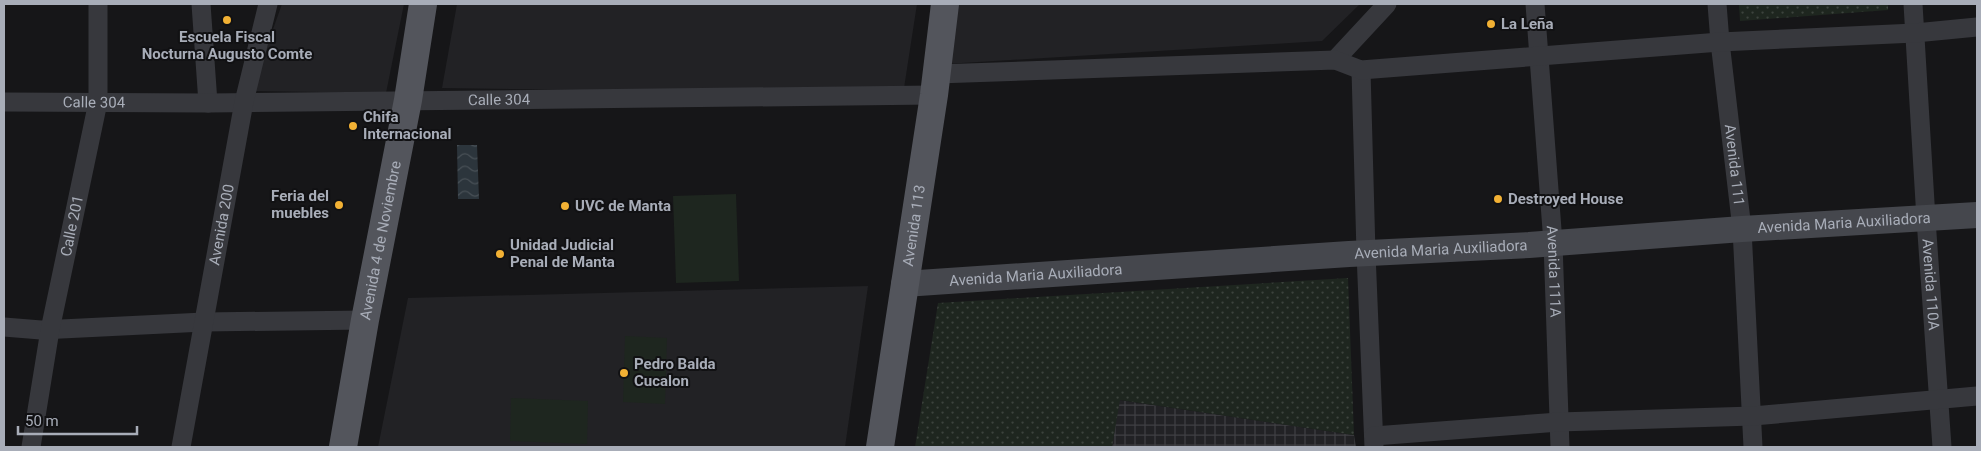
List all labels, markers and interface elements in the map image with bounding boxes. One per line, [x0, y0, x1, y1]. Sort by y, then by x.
marker: Escuela Fiscal Nocturna Augusto Comte [221, 14, 233, 26]
place label: La Leña [1501, 15, 1554, 33]
marker: La Leña [1485, 18, 1497, 30]
place label: Escuela Fiscal Nocturna Augusto Comte [142, 28, 312, 63]
street label: Calle 304 [468, 90, 531, 109]
street label: Calle 304 [63, 93, 126, 112]
place label: Chifa Internacional [363, 108, 452, 143]
marker: Chifa Internacional [347, 120, 359, 132]
street label: Avenida 111 [1721, 123, 1748, 207]
street label: Avenida 4 de Noviembre [356, 159, 405, 322]
street label: Avenida 200 [205, 183, 238, 267]
street label: Avenida 113 [899, 184, 929, 268]
place label: Feria del muebles [271, 187, 329, 222]
place label: Destroyed House [1508, 190, 1623, 208]
street label: Calle 201 [57, 193, 87, 258]
marker: Destroyed House [1492, 193, 1504, 205]
place label: UVC de Manta [575, 197, 671, 215]
marker: Feria del muebles [333, 199, 345, 211]
marker: UVC de Manta [559, 200, 571, 212]
street label: Avenida Maria Auxiliadora [1757, 209, 1931, 237]
street label: Avenida 111A [1543, 225, 1565, 318]
place label: Unidad Judicial Penal de Manta [510, 236, 615, 271]
street label: Avenida Maria Auxiliadora [1354, 236, 1528, 263]
street label: Avenida 110A [1918, 238, 1943, 331]
marker: Unidad Judicial Penal de Manta [494, 248, 506, 260]
street label: Avenida Maria Auxiliadora [949, 260, 1123, 290]
place label: Pedro Balda Cucalon [634, 355, 716, 390]
marker: Pedro Balda Cucalon [618, 367, 630, 379]
scale bar [18, 404, 136, 436]
text: 50 m [25, 412, 59, 430]

